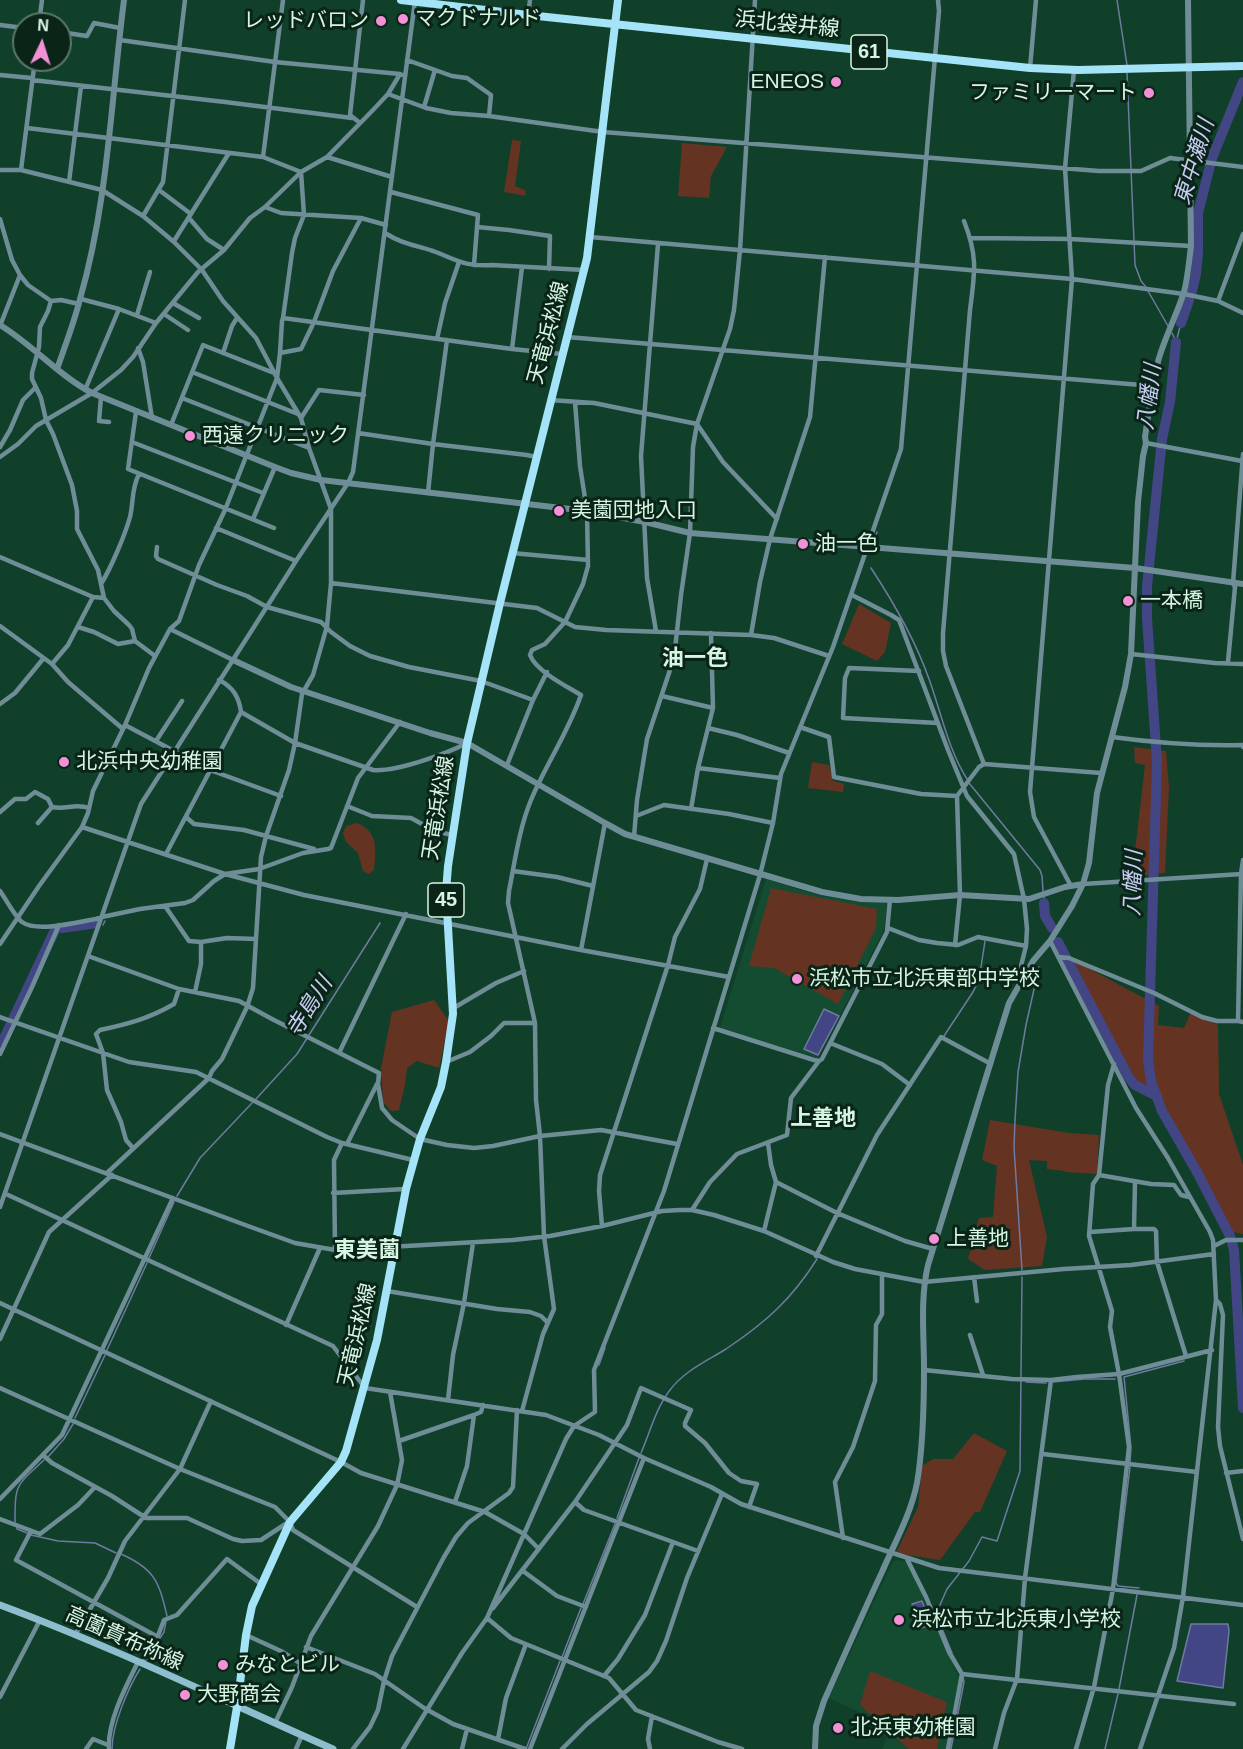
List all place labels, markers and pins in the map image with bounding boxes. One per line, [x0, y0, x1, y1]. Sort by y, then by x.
place label: マクドナルド [415, 6, 541, 32]
place label: レッドバロン [243, 8, 369, 34]
marker: マクドナルド [396, 12, 410, 26]
marker: レッドバロン [374, 14, 388, 28]
place label: ENEOS [750, 69, 824, 95]
marker: ENEOS [829, 75, 843, 89]
place label: ファミリーマート [969, 80, 1137, 106]
marker: ファミリーマート [1142, 86, 1156, 100]
place label: 西遠クリニック [202, 423, 349, 449]
marker: 西遠クリニック [183, 429, 197, 443]
place label: 美薗団地入口 [571, 498, 697, 524]
marker: 美薗団地入口 [552, 504, 566, 518]
place label: 油一色 [815, 531, 878, 557]
marker: 油一色 [796, 537, 810, 551]
place label: 一本橋 [1140, 588, 1203, 614]
marker: 一本橋 [1121, 594, 1135, 608]
place label: 北浜中央幼稚園 [76, 749, 223, 775]
marker: 北浜中央幼稚園 [57, 755, 71, 769]
place label: 浜松市立北浜東部中学校 [809, 966, 1040, 992]
marker: 浜松市立北浜東部中学校 [790, 972, 804, 986]
place label: 上善地 [946, 1226, 1009, 1252]
marker: 上善地 [927, 1232, 941, 1246]
place label: 浜松市立北浜東小学校 [911, 1607, 1121, 1633]
marker: 浜松市立北浜東小学校 [892, 1613, 906, 1627]
place label: みなとビル [235, 1652, 340, 1678]
marker: みなとビル [216, 1658, 230, 1672]
place label: 大野商会 [197, 1682, 281, 1708]
marker: 大野商会 [178, 1688, 192, 1702]
place label: 北浜東幼稚園 [850, 1715, 976, 1741]
marker: 北浜東幼稚園 [831, 1721, 845, 1735]

